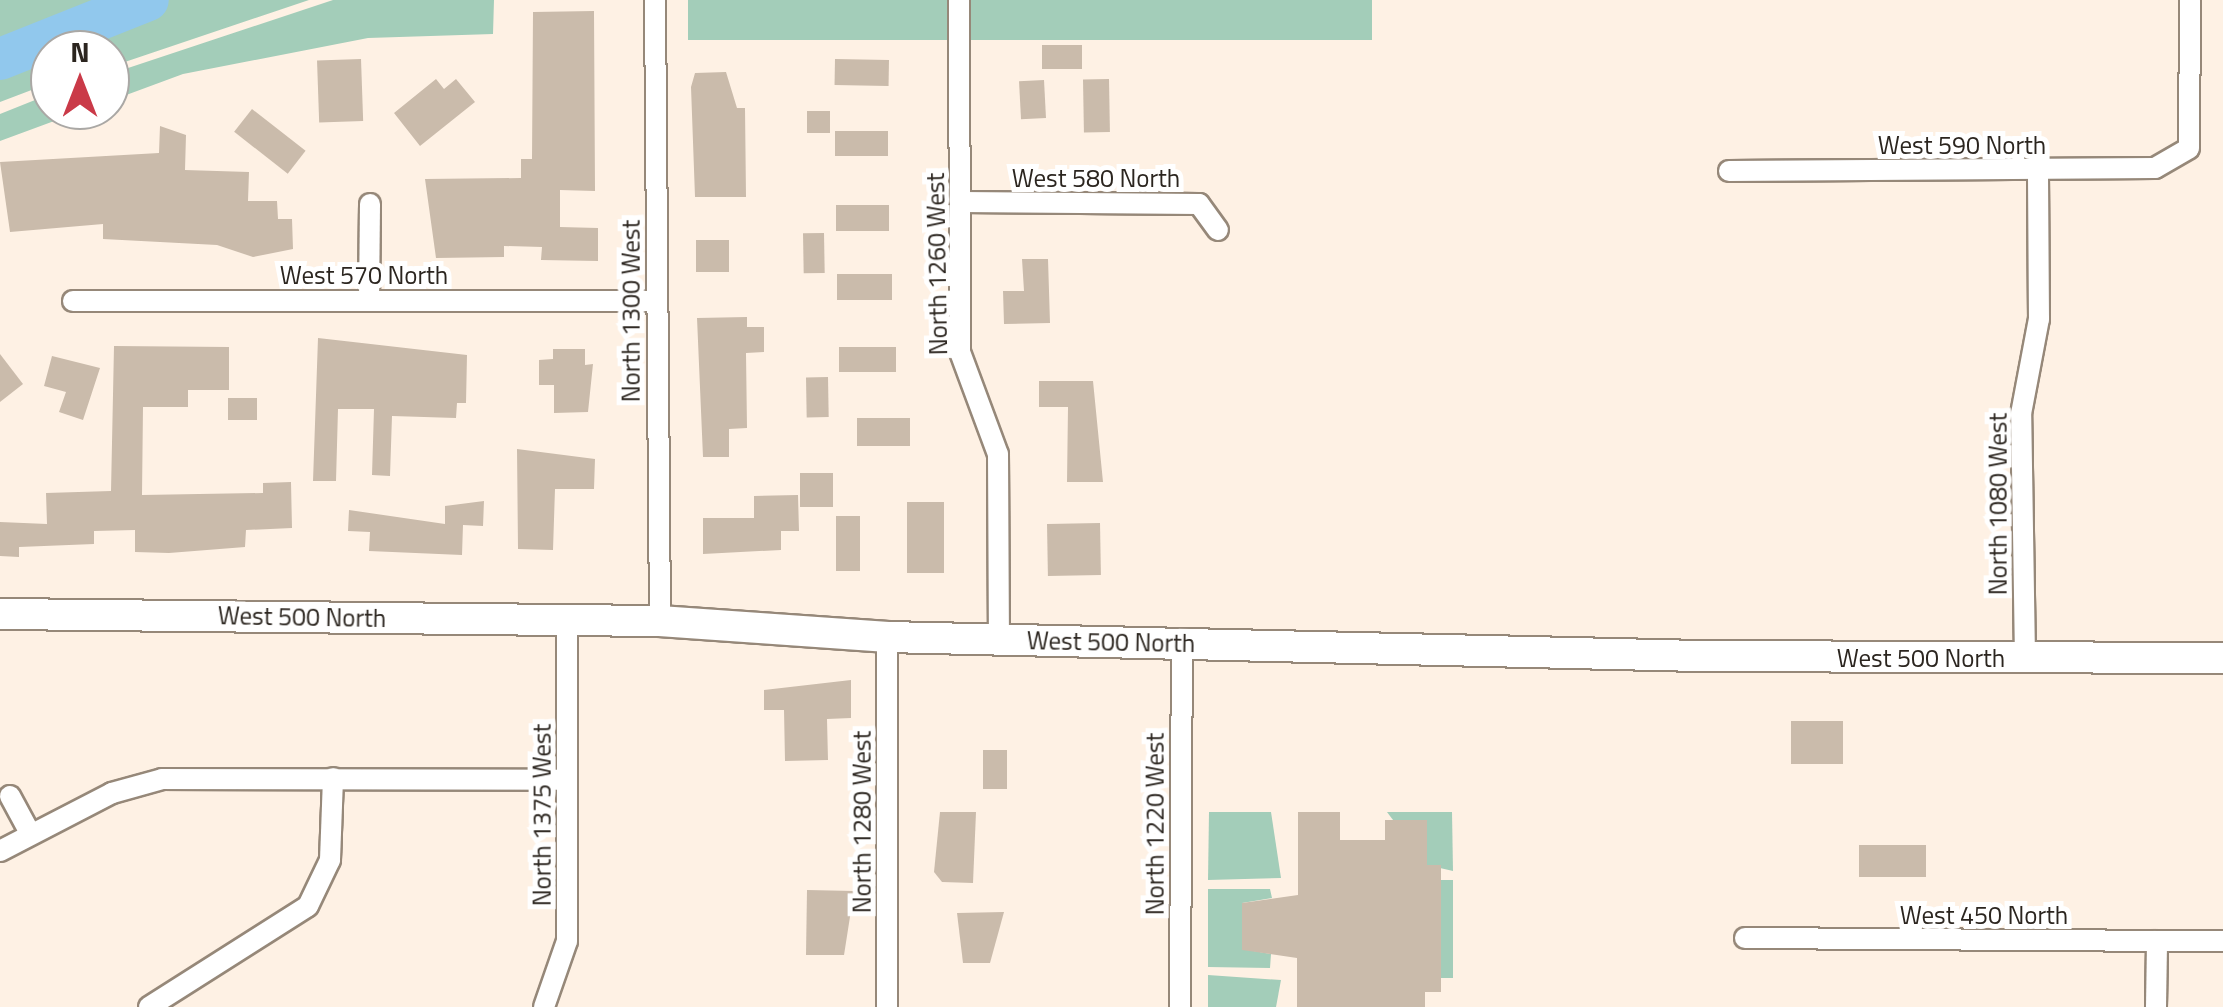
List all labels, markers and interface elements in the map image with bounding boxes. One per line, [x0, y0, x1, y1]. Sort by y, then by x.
north arrow [30, 30, 130, 130]
text: N [70, 30, 90, 73]
street label: West 590 North [1878, 130, 2046, 160]
street label: West 580 North [1012, 163, 1180, 193]
street label: North 1260 West [920, 173, 954, 355]
street label: North 1300 West [616, 220, 646, 402]
street label: West 570 North [280, 260, 448, 290]
street label: North 1080 West [1983, 413, 2013, 595]
street label: West 500 North [218, 601, 386, 633]
street label: West 500 North [1027, 626, 1195, 658]
street label: West 500 North [1837, 643, 2005, 673]
street label: North 1375 West [527, 724, 557, 906]
street label: North 1280 West [847, 731, 877, 913]
street label: North 1220 West [1140, 733, 1170, 915]
street label: West 450 North [1900, 900, 2068, 930]

